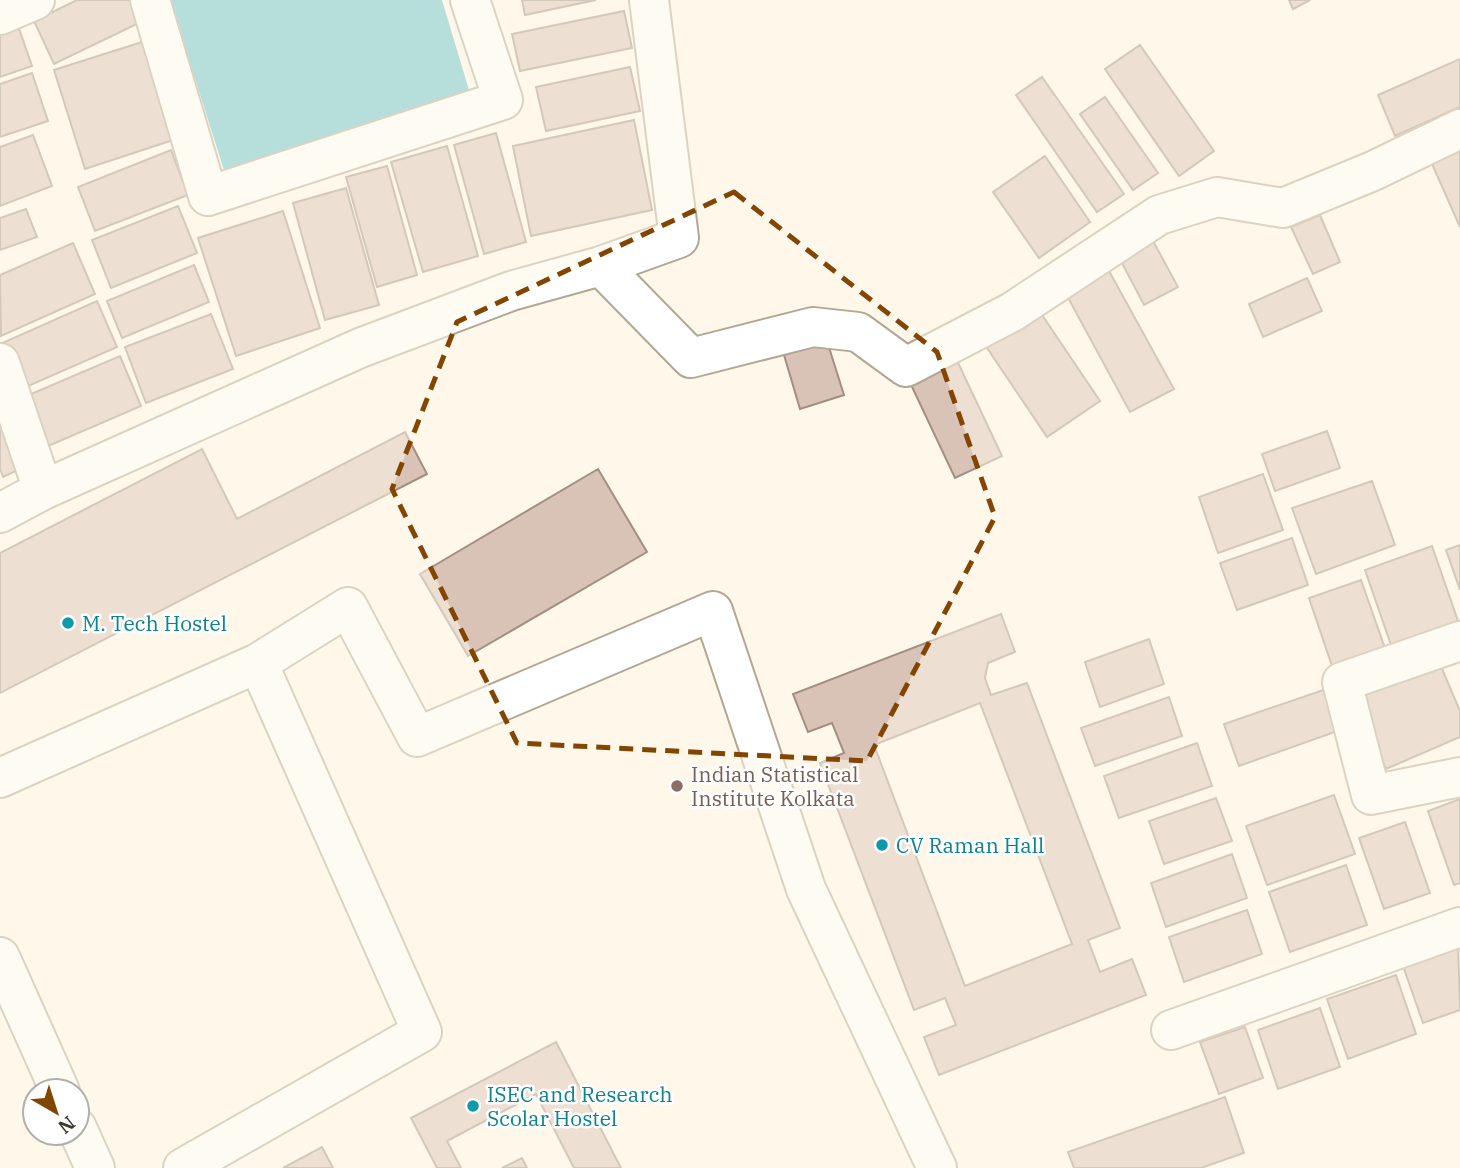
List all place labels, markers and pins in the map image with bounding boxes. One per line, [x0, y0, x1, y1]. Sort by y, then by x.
place label: M. Tech Hostel [82, 609, 227, 637]
marker: M. Tech Hostel [60, 615, 76, 631]
place label: Indian Statistical Institute Kolkata [691, 760, 859, 812]
marker: Indian Statistical Institute Kolkata [669, 778, 685, 794]
place label: CV Raman Hall [896, 831, 1044, 859]
marker: CV Raman Hall [874, 837, 890, 853]
place label: ISEC and Research Scolar Hostel [487, 1080, 673, 1132]
marker: ISEC and Research Scolar Hostel [465, 1098, 481, 1114]

